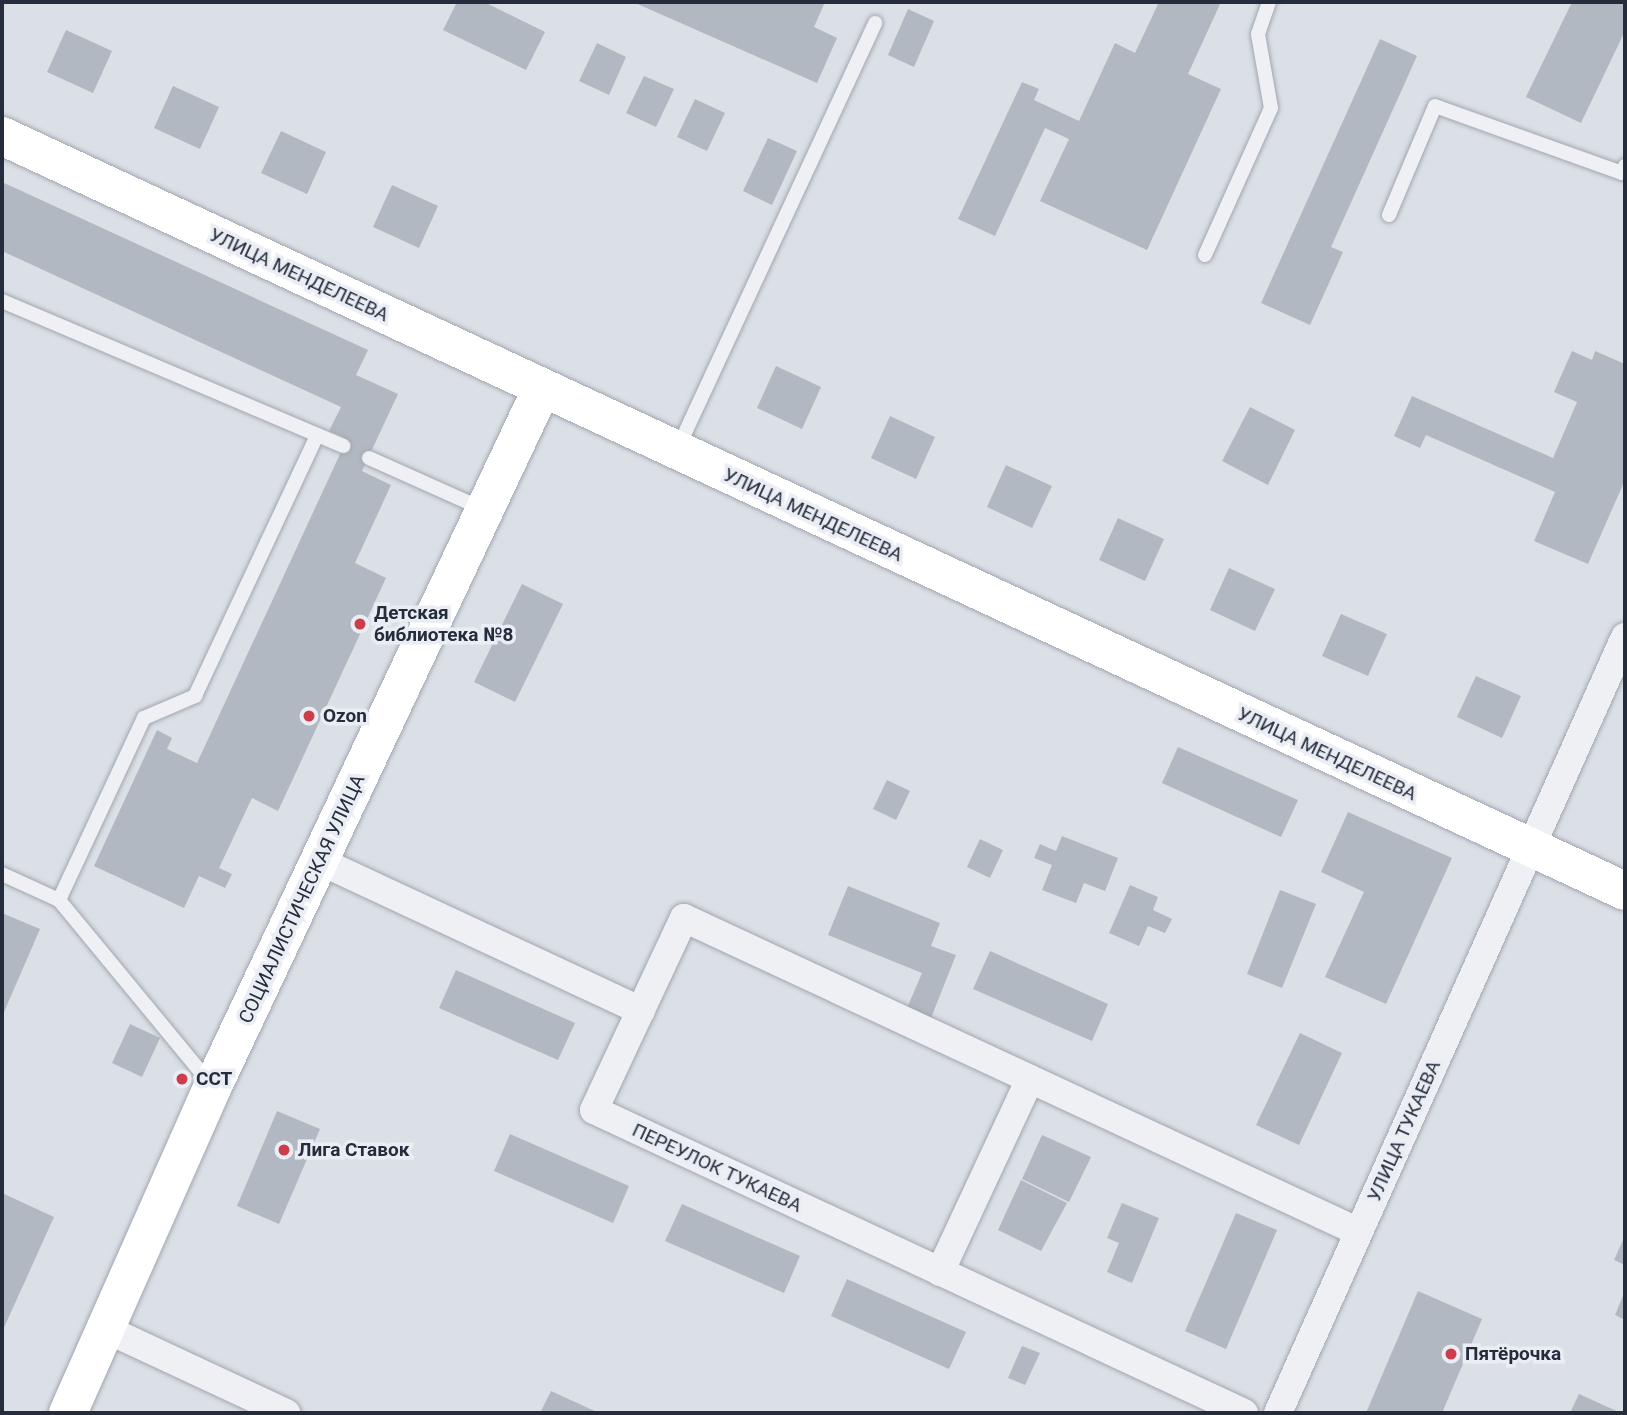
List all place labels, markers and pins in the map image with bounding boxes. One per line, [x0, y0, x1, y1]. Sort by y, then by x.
place label: Детская библиотека №8 [374, 602, 513, 646]
marker: Детская библиотека №8 [352, 616, 368, 632]
place label: Ozon [323, 705, 367, 727]
marker: Ozon [301, 708, 317, 724]
place label: ССТ [196, 1068, 232, 1090]
marker: ССТ [174, 1071, 190, 1087]
place label: Лига Ставок [298, 1139, 409, 1161]
marker: Лига Ставок [276, 1142, 292, 1158]
place label: Пятёрочка [1465, 1343, 1561, 1365]
marker: Пятёрочка [1443, 1346, 1459, 1362]

